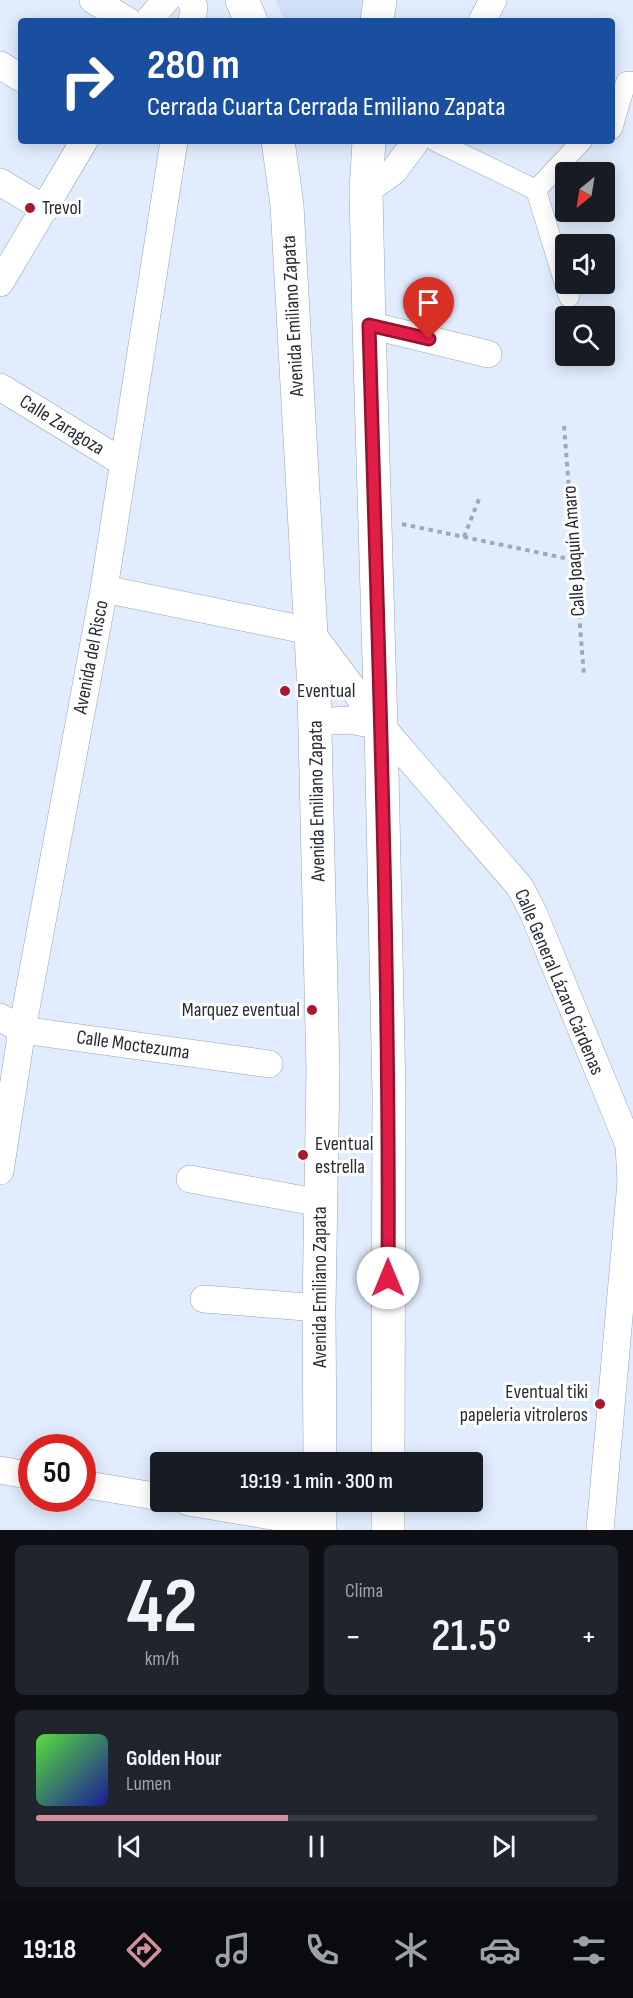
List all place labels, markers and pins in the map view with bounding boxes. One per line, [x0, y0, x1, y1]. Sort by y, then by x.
place label: Trevol [42, 196, 82, 220]
marker: Trevol [23, 201, 37, 215]
pin [403, 277, 454, 339]
place label: Eventual [297, 679, 355, 703]
marker: Eventual [278, 684, 292, 698]
place label: Marquez eventual [182, 998, 300, 1022]
marker: Marquez eventual [305, 1003, 319, 1017]
place label: Eventual estrella [315, 1132, 373, 1179]
marker: Eventual estrella [296, 1148, 310, 1162]
place label: Eventual tiki papeleria vitroleros [460, 1380, 588, 1427]
marker: Eventual tiki papeleria vitroleros [593, 1397, 607, 1411]

